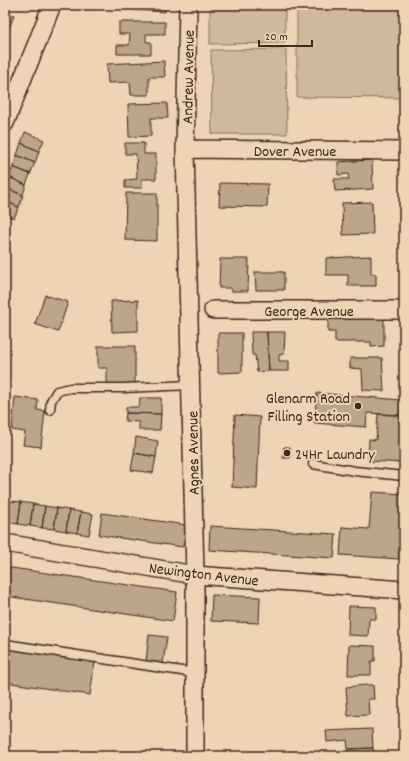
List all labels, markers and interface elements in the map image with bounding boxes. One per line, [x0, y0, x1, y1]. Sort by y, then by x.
scale bar [259, 22, 312, 48]
text: 20 m [265, 29, 288, 46]
street label: Andrew Avenue [177, 30, 202, 124]
street label: Dover Avenue [254, 141, 336, 164]
street label: George Avenue [264, 301, 354, 324]
place label: Glenarm Road Filling Station [266, 388, 350, 429]
marker: Glenarm Road Filling Station [353, 401, 363, 411]
street label: Agnes Avenue [182, 411, 207, 495]
place label: 24Hr Laundry [295, 444, 375, 467]
marker: 24Hr Laundry [282, 448, 292, 458]
street label: Newington Avenue [147, 557, 260, 594]

